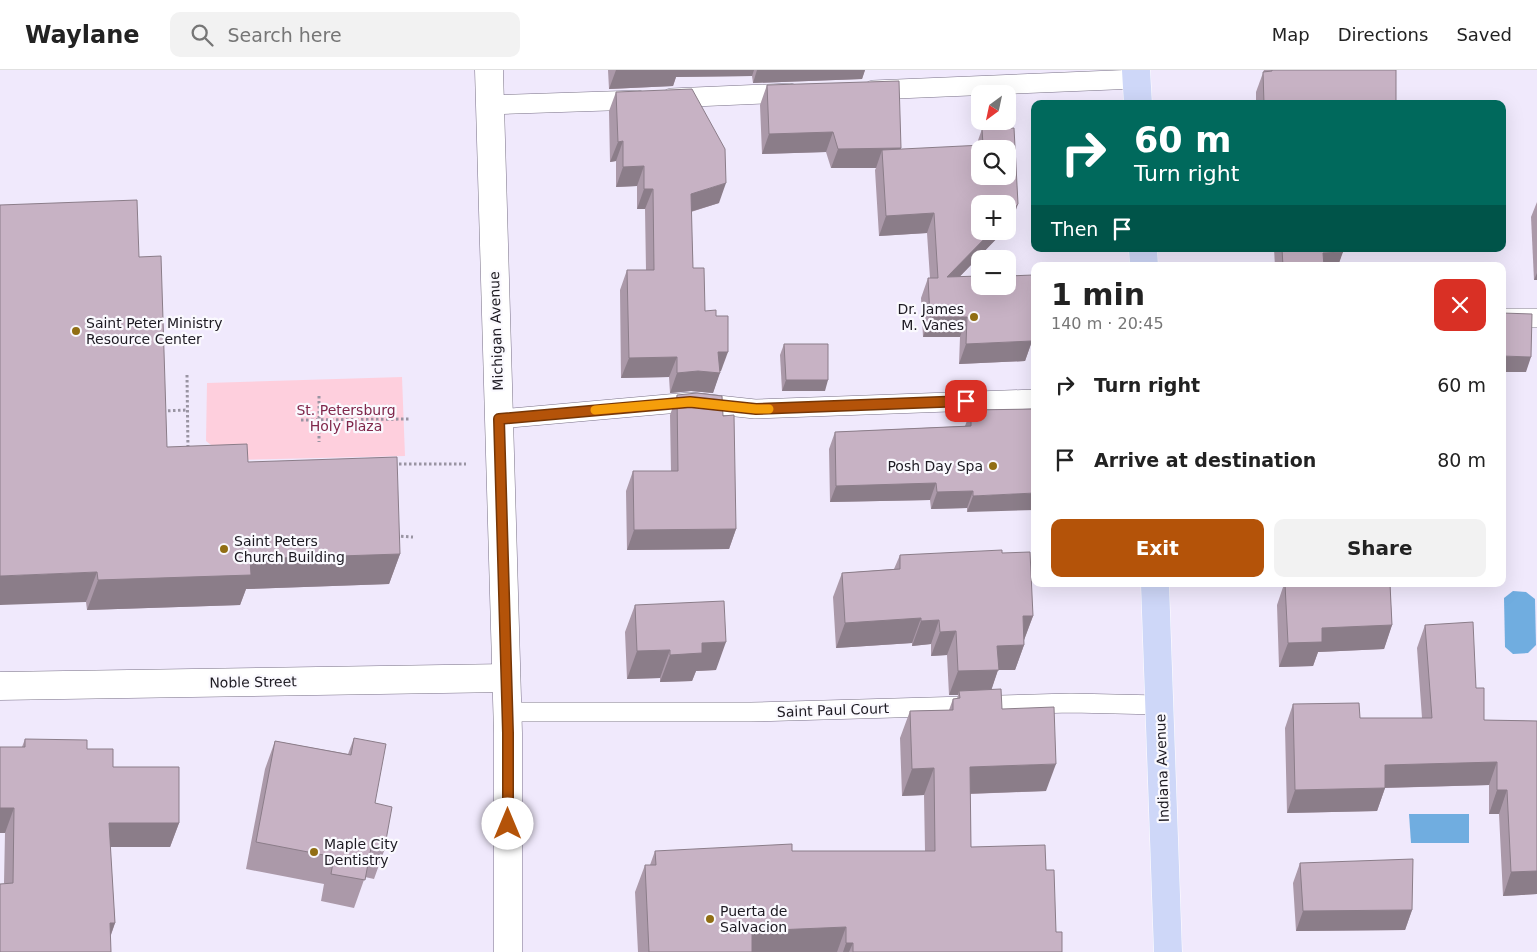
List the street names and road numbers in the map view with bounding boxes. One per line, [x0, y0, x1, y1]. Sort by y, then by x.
street label: Michigan Avenue [486, 271, 506, 391]
street label: Noble Street [209, 673, 297, 691]
street label: Saint Paul Court [777, 700, 890, 720]
street label: Indiana Avenue [1152, 714, 1172, 822]

